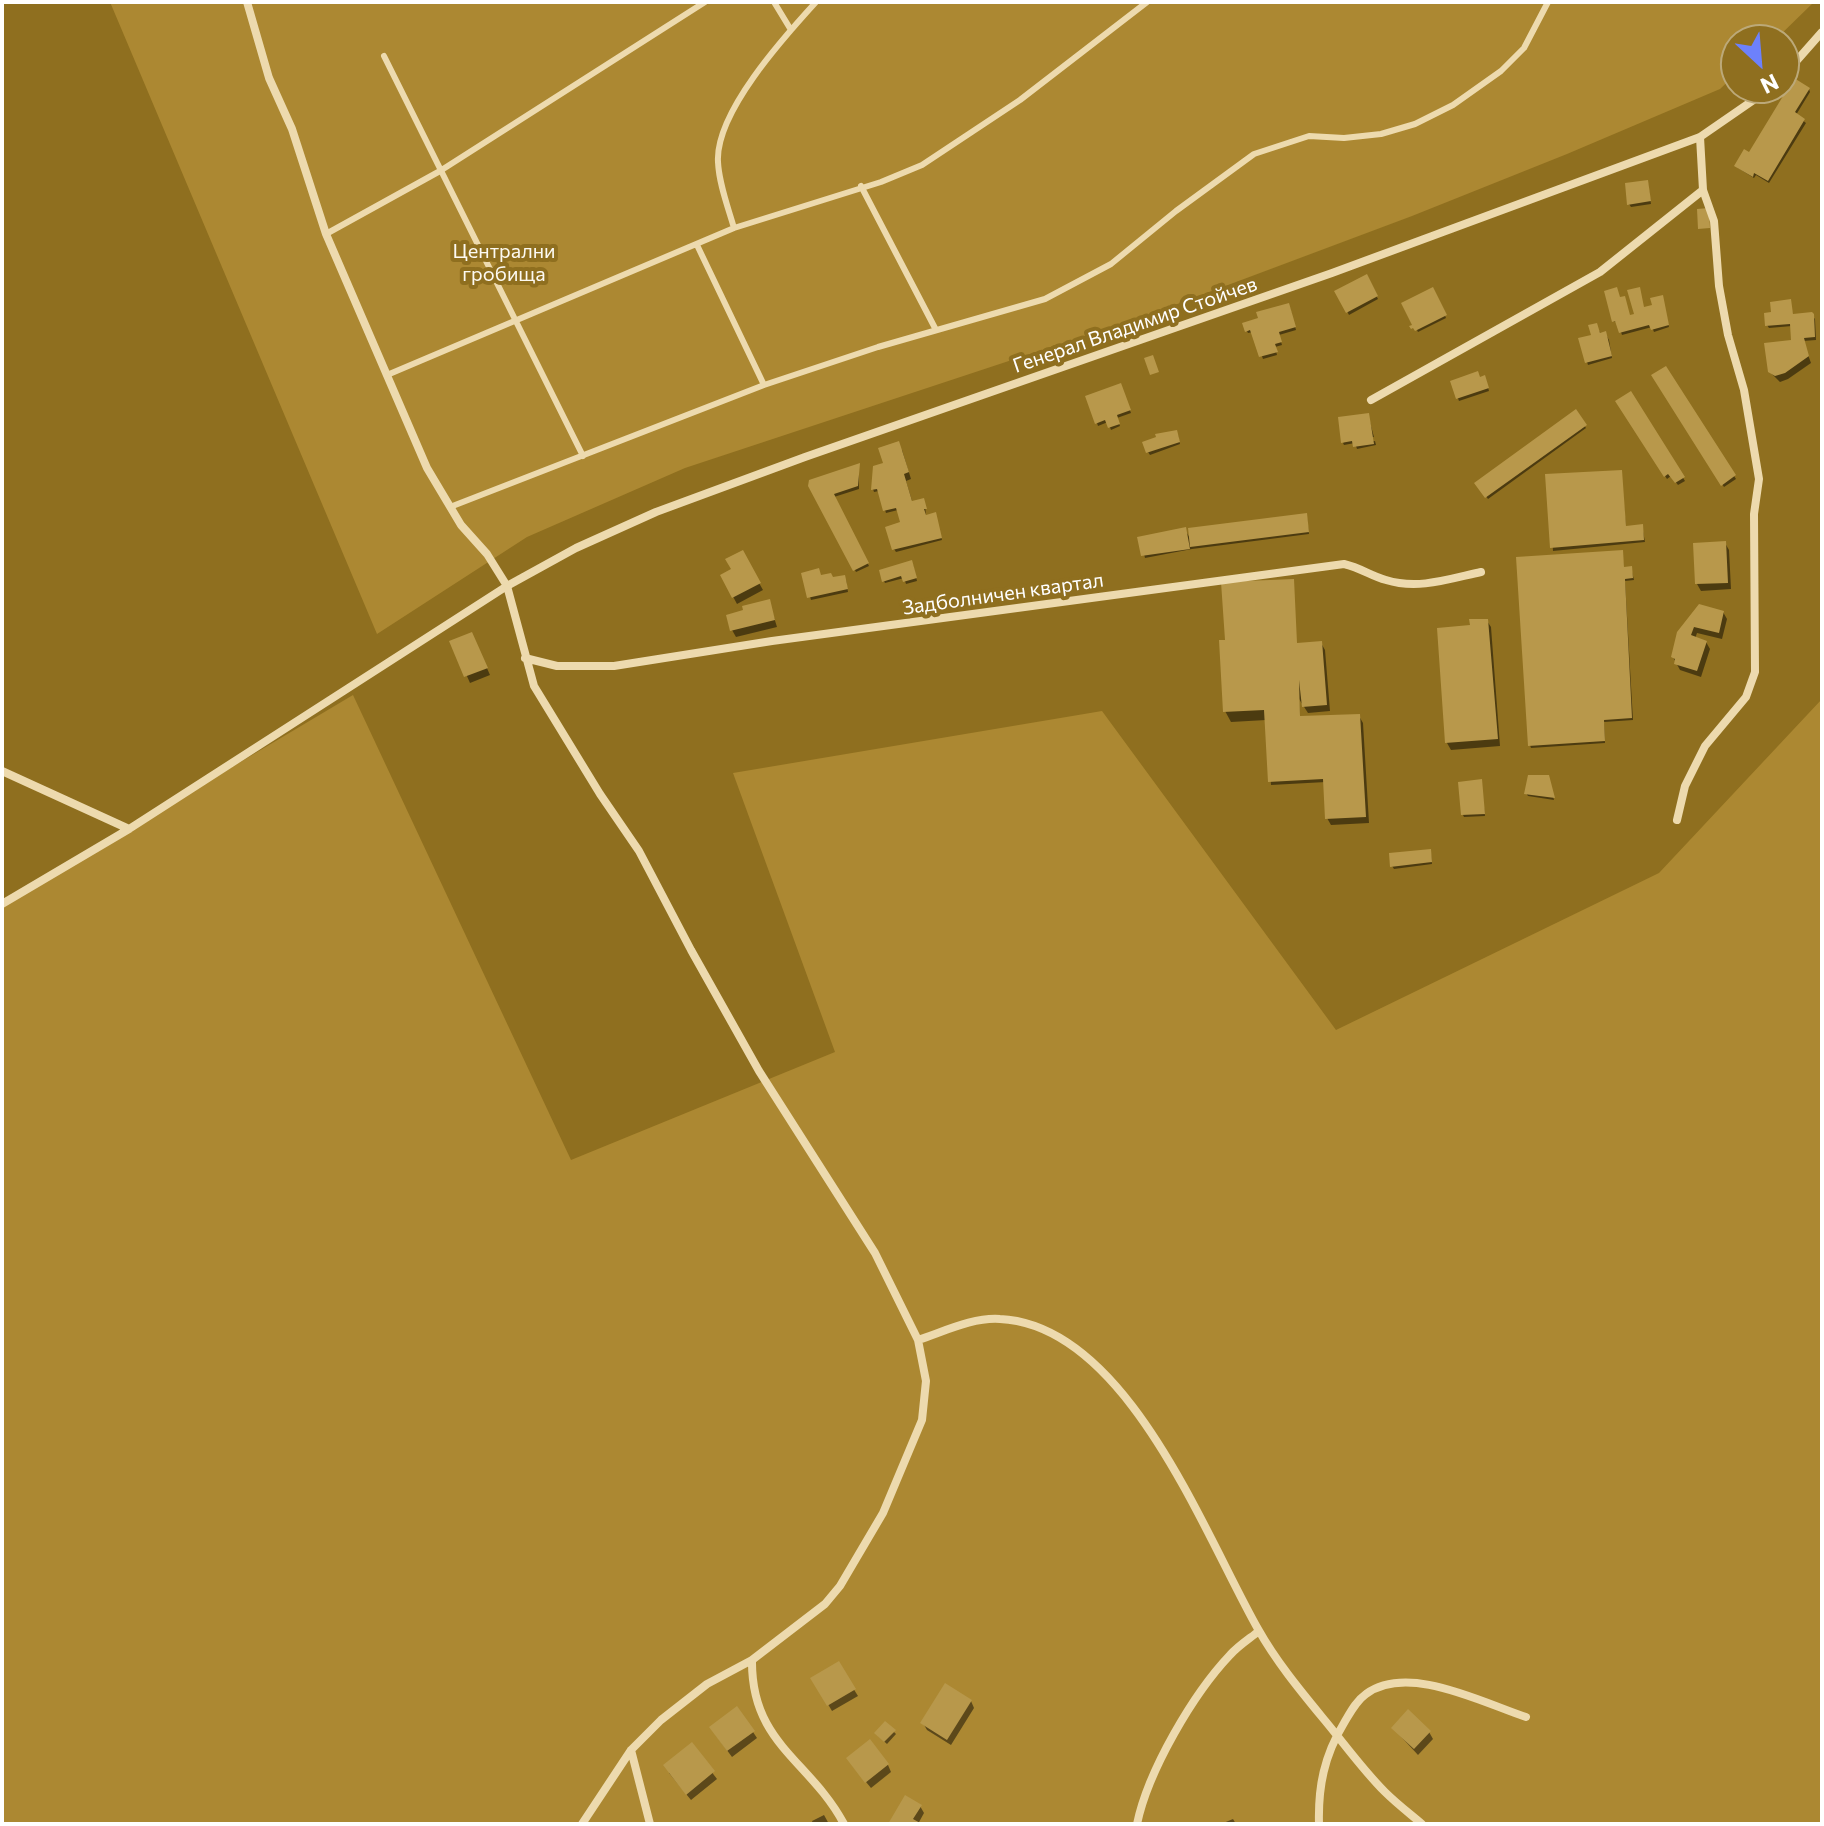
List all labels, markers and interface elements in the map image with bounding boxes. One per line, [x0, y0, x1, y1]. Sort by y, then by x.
north arrow [1720, 24, 1800, 104]
text: N [1757, 68, 1783, 100]
park label: Централни гробища [452, 239, 556, 286]
street label: Генерал Владимир Стойчев [1010, 272, 1260, 378]
street label: Задболничен квартал [901, 568, 1105, 620]

